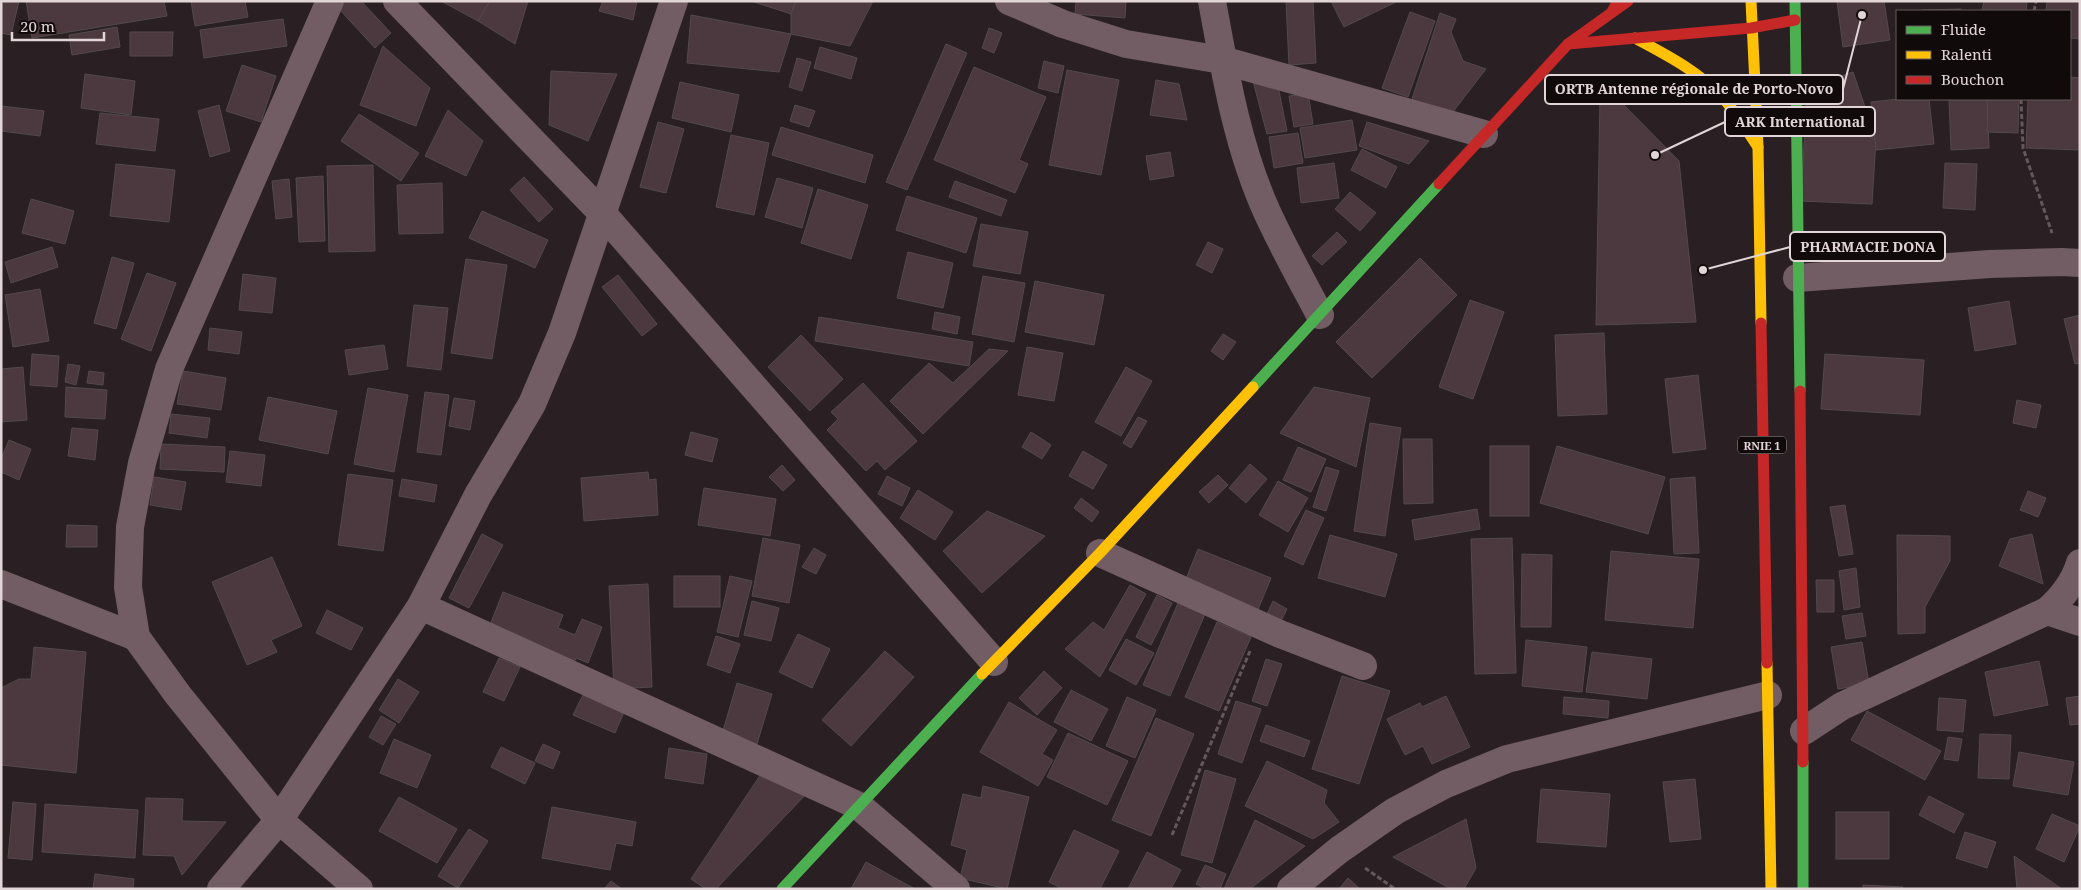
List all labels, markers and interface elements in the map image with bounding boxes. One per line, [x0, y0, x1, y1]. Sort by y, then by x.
scale bar [12, 10, 105, 42]
legend [1896, 10, 2071, 100]
text: 20 m [20, 16, 55, 36]
text: Fluide [1941, 19, 1986, 39]
text: Ralenti [1941, 44, 1992, 64]
text: Bouchon [1941, 69, 2005, 89]
callout: ORTB Antenne régionale de Porto-Novo [1545, 75, 1843, 104]
text: ORTB Antenne régionale de Porto-Novo [1555, 79, 1833, 98]
callout: ARK International [1725, 107, 1875, 136]
text: ARK International [1735, 112, 1865, 131]
callout: PHARMACIE DONA [1790, 232, 1945, 261]
text: PHARMACIE DONA [1800, 237, 1936, 256]
road number: RNIE 1 [1738, 436, 1786, 454]

